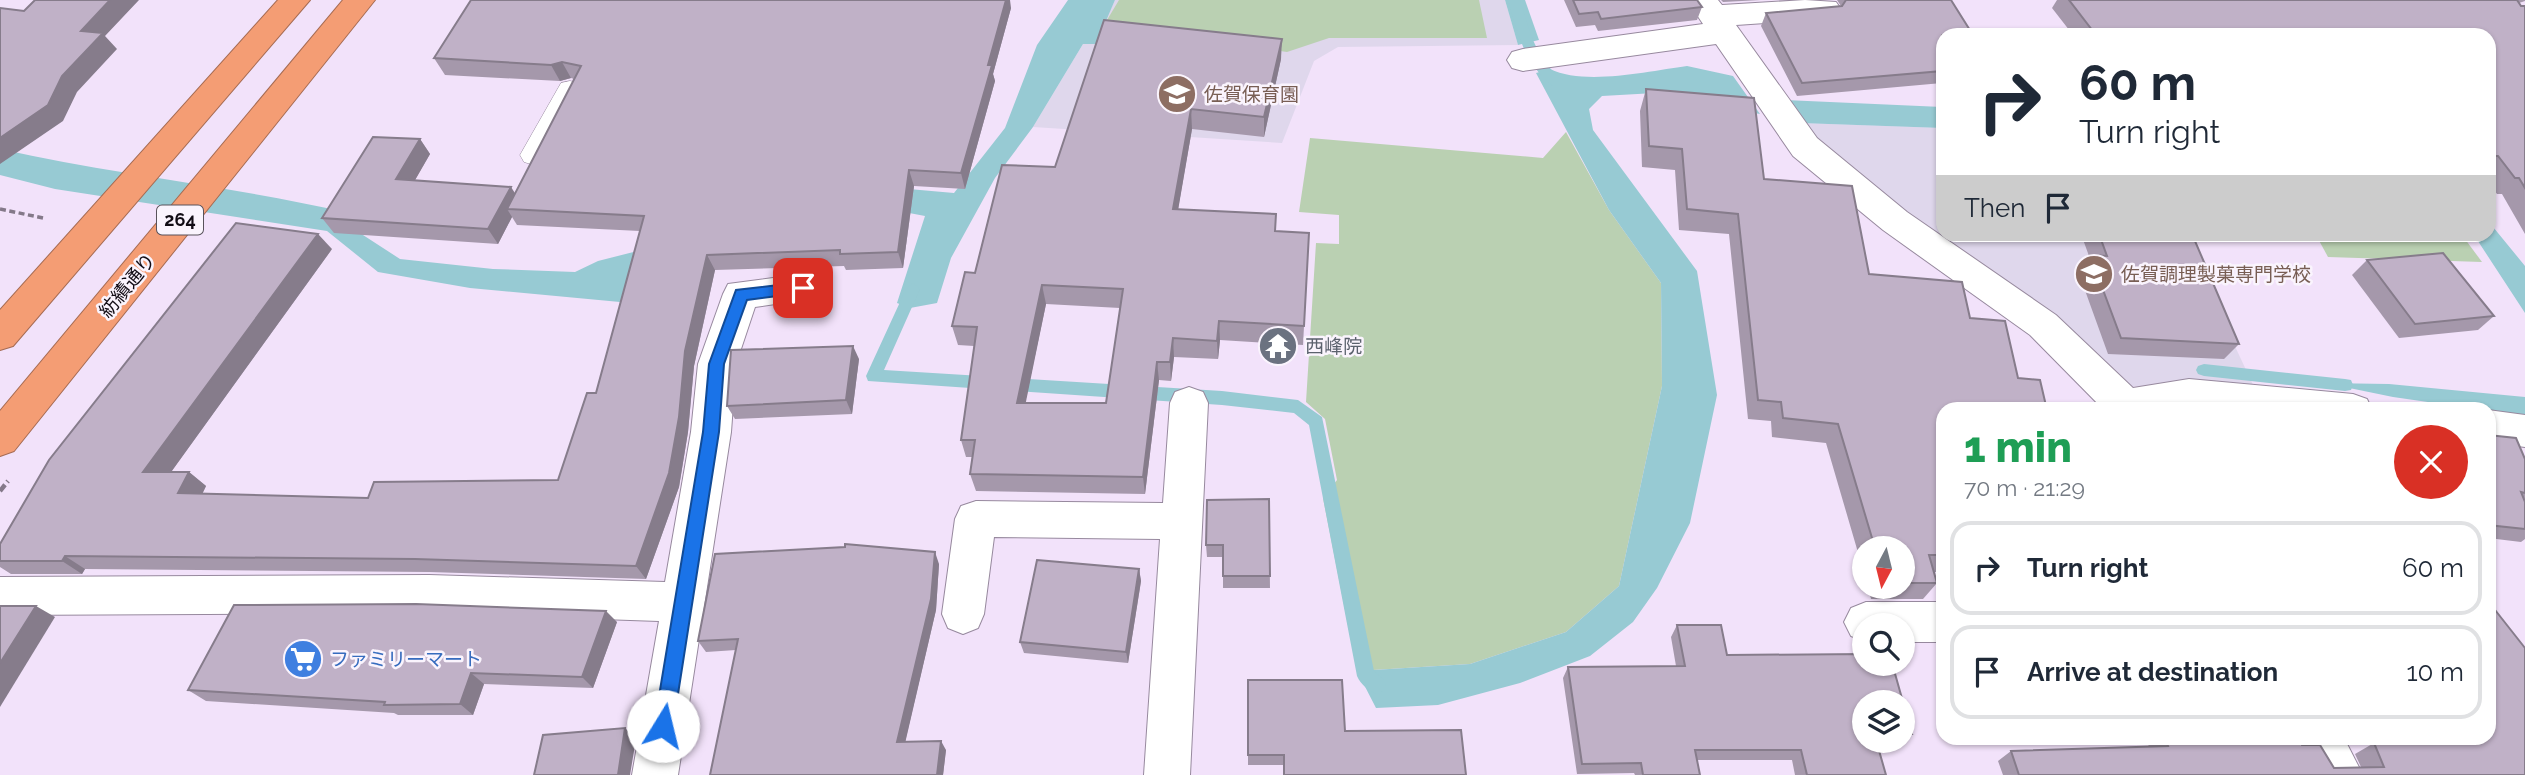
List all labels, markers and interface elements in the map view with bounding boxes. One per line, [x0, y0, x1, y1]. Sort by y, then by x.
text: 60 m [2079, 54, 2196, 111]
icon: right [1964, 56, 2055, 147]
school or university icon: 佐賀保育園 [1156, 73, 1198, 115]
place label: 佐賀保育園 [1204, 83, 1299, 105]
text: Turn right [2079, 113, 2220, 150]
icon: arrive [2039, 189, 2077, 227]
text: Then [1964, 193, 2025, 223]
road number: 264 [157, 205, 203, 234]
street label: 紡績通り [95, 249, 159, 321]
school or university icon: 佐賀調理製菓専門学校 [2073, 253, 2115, 295]
pin [773, 258, 833, 318]
place label: 佐賀調理製菓専門学校 [2121, 263, 2311, 285]
icon: arrive [784, 269, 822, 307]
temple icon: 西峰院 [1257, 325, 1299, 367]
place label: 西峰院 [1305, 335, 1362, 357]
text: 1 min [1964, 423, 2072, 472]
button: close [2394, 425, 2468, 499]
text: 70 m · 21:29 [1964, 474, 2085, 501]
north arrow [1852, 536, 1914, 598]
map controls [1852, 536, 1915, 753]
icon: right [1968, 549, 2006, 587]
text: Turn right [2027, 553, 2148, 583]
text: 60 m [2402, 553, 2464, 583]
button: search [1852, 613, 1915, 676]
supermarket icon: ファミリーマート [282, 638, 324, 680]
place label: ファミリーマート [330, 648, 482, 670]
icon: arrive [1968, 653, 2006, 691]
text: Arrive at destination [2027, 657, 2278, 687]
text: 10 m [2406, 657, 2464, 687]
position arrow [626, 689, 700, 763]
button: layers [1852, 690, 1915, 753]

